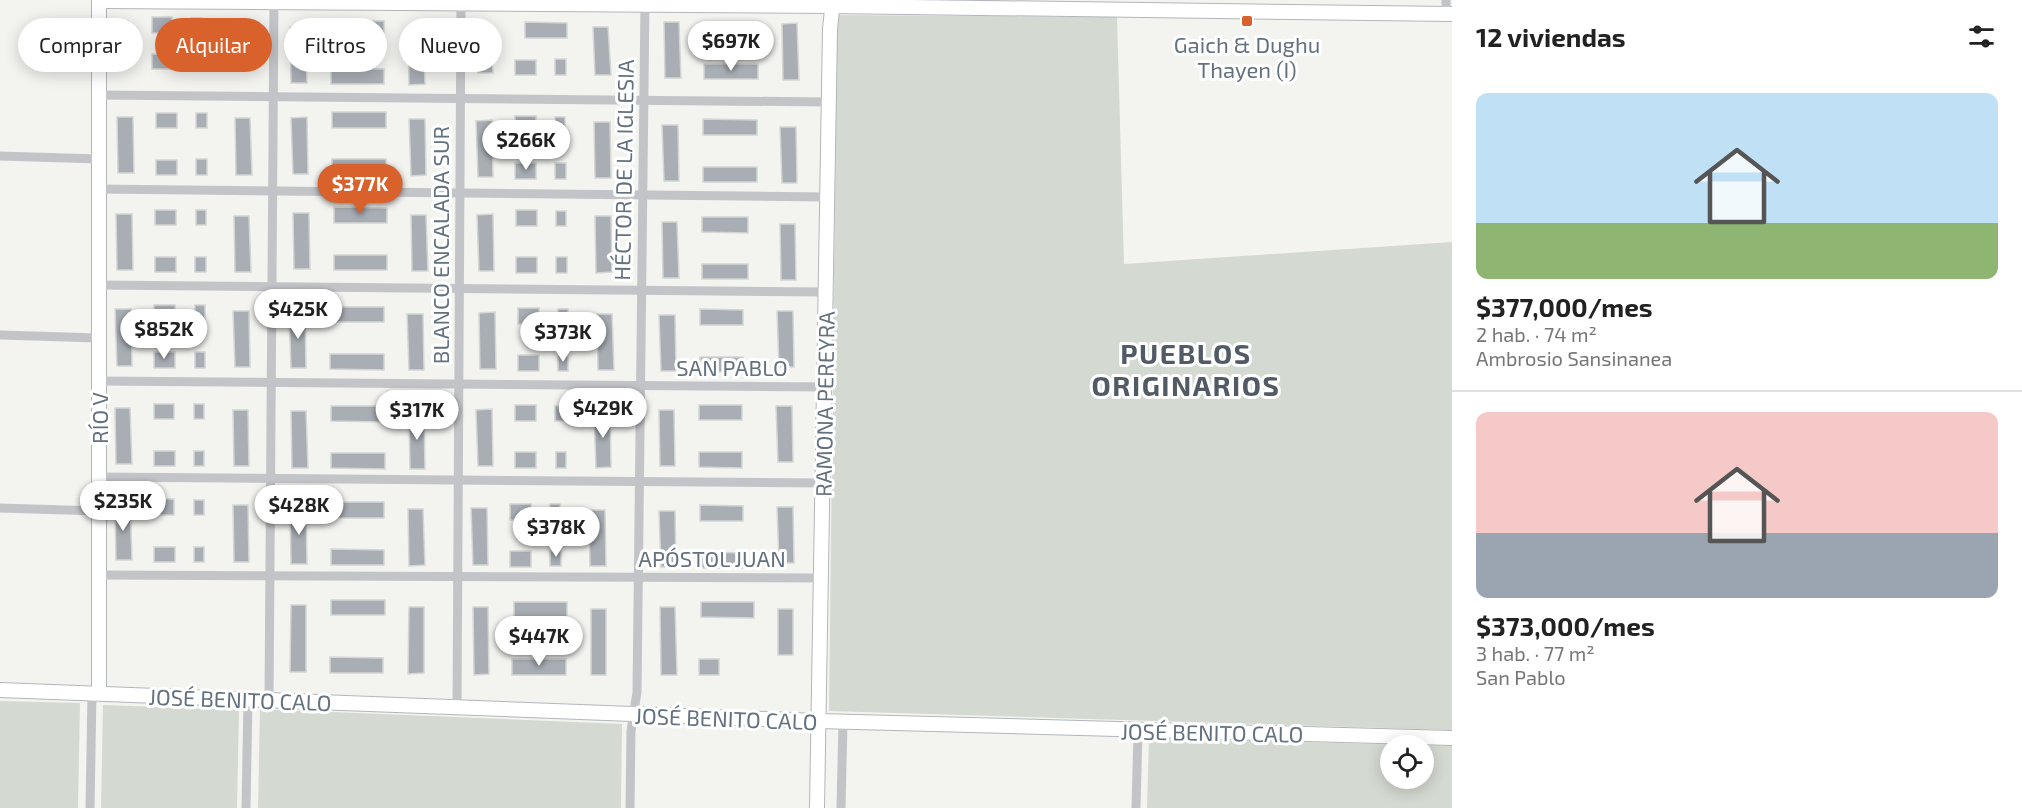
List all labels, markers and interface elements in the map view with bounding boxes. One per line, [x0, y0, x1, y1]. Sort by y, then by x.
marker: Gaich & Dughu Thayen (I) [1240, 14, 1254, 28]
chip: Comprar [18, 18, 143, 72]
chip: Alquilar [155, 18, 272, 72]
chip: Filtros [284, 18, 387, 72]
chip: Nuevo [399, 18, 502, 72]
icon: filters [1965, 20, 1998, 53]
pin: $697K [689, 21, 773, 72]
text: 12 viviendas [1476, 21, 1626, 52]
text: $697K [702, 28, 760, 52]
place label: Gaich & Dughu Thayen (I) [1174, 31, 1320, 82]
street label: HÉCTOR DE LA IGLESIA [608, 59, 638, 281]
pin: $266K [484, 120, 568, 171]
street label: BLANCO ENCALADA SUR [427, 126, 453, 364]
text: $266K [496, 127, 556, 151]
icon: home [1683, 132, 1791, 240]
pin: $377K [318, 164, 402, 215]
text: $377K [332, 171, 388, 195]
pin: $425K [256, 289, 340, 340]
text: $377,000/mes [1476, 291, 1653, 322]
text: $425K [268, 296, 328, 320]
pin: $852K [122, 309, 206, 360]
street label: RAMONA PEREYRA [809, 311, 839, 497]
pin: $373K [521, 312, 605, 363]
text: $852K [134, 316, 194, 340]
text: $373K [534, 319, 592, 343]
text: 2 hab. · 74 m² [1476, 322, 1597, 346]
district label: PUEBLOS ORIGINARIOS [1092, 336, 1280, 402]
text: Ambrosio Sansinanea [1476, 346, 1672, 370]
street label: SAN PABLO [676, 354, 788, 380]
pin: $429K [561, 388, 645, 439]
pin: $317K [375, 390, 459, 441]
street label: RÍO V [86, 391, 112, 444]
text: $429K [573, 395, 633, 419]
text: $317K [390, 397, 444, 421]
icon: home [1683, 451, 1791, 559]
pin: $235K [81, 481, 165, 532]
pin: $428K [257, 485, 341, 536]
text: $235K [94, 488, 152, 512]
text: $428K [268, 492, 330, 516]
pin: $378K [514, 507, 598, 558]
text: $378K [527, 514, 585, 538]
street label: APÓSTOL JUAN [638, 545, 786, 571]
text: $373,000/mes [1476, 610, 1655, 641]
pin: $447K [497, 616, 581, 667]
text: $447K [509, 623, 569, 647]
text: 3 hab. · 77 m² [1476, 641, 1595, 665]
text: San Pablo [1476, 665, 1566, 689]
street label: JOSÉ BENITO CALO [148, 683, 332, 715]
street label: JOSÉ BENITO CALO [634, 702, 818, 734]
street label: JOSÉ BENITO CALO [1120, 717, 1304, 747]
map controls [1380, 735, 1434, 789]
button: locate [1380, 735, 1434, 789]

